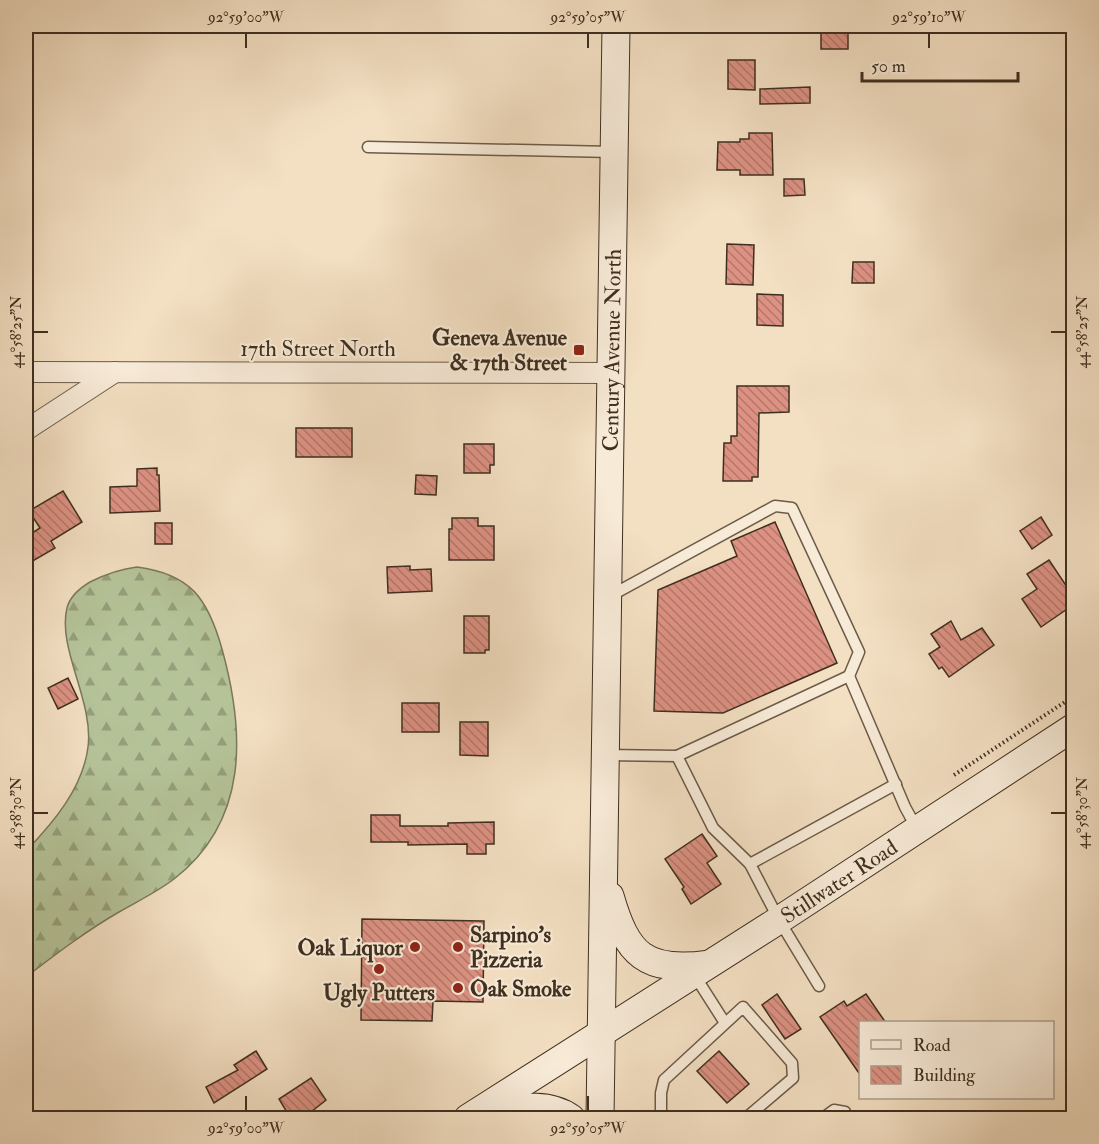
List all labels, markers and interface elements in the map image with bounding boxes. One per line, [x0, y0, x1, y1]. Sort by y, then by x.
text: 92°59'00"W [207, 8, 285, 27]
text: 92°59'05"W [550, 8, 626, 27]
text: 92°59'10"W [891, 8, 966, 27]
scale bar [862, 45, 1018, 83]
text: 50 m [871, 55, 906, 78]
street label: Century Avenue North [597, 248, 628, 452]
text: 44°58'25"N [7, 295, 26, 369]
text: 44°58'25"N [1073, 295, 1092, 369]
place label: Geneva Avenue & 17th Street [432, 324, 568, 377]
street label: 17th Street North [240, 335, 396, 363]
marker: Geneva Avenue & 17th Street [572, 343, 586, 357]
text: 44°58'30"N [7, 776, 26, 849]
text: 44°58'30"N [1073, 776, 1092, 849]
street label: Stillwater Road [775, 833, 903, 930]
place label: Sarpino's Pizzeria [470, 921, 551, 974]
place label: Oak Liquor [298, 934, 404, 963]
marker: Oak Liquor [408, 940, 422, 954]
marker: Sarpino's Pizzeria [451, 940, 465, 954]
marker: Ugly Putters [372, 962, 386, 976]
place label: Oak Smoke [470, 975, 572, 1003]
place label: Ugly Putters [323, 979, 435, 1008]
marker: Oak Smoke [451, 981, 465, 995]
legend [859, 1021, 1054, 1099]
text: Road [913, 1034, 951, 1057]
text: Building [913, 1064, 976, 1087]
text: 92°59'00"W [207, 1119, 285, 1138]
text: 92°59'05"W [550, 1119, 626, 1138]

